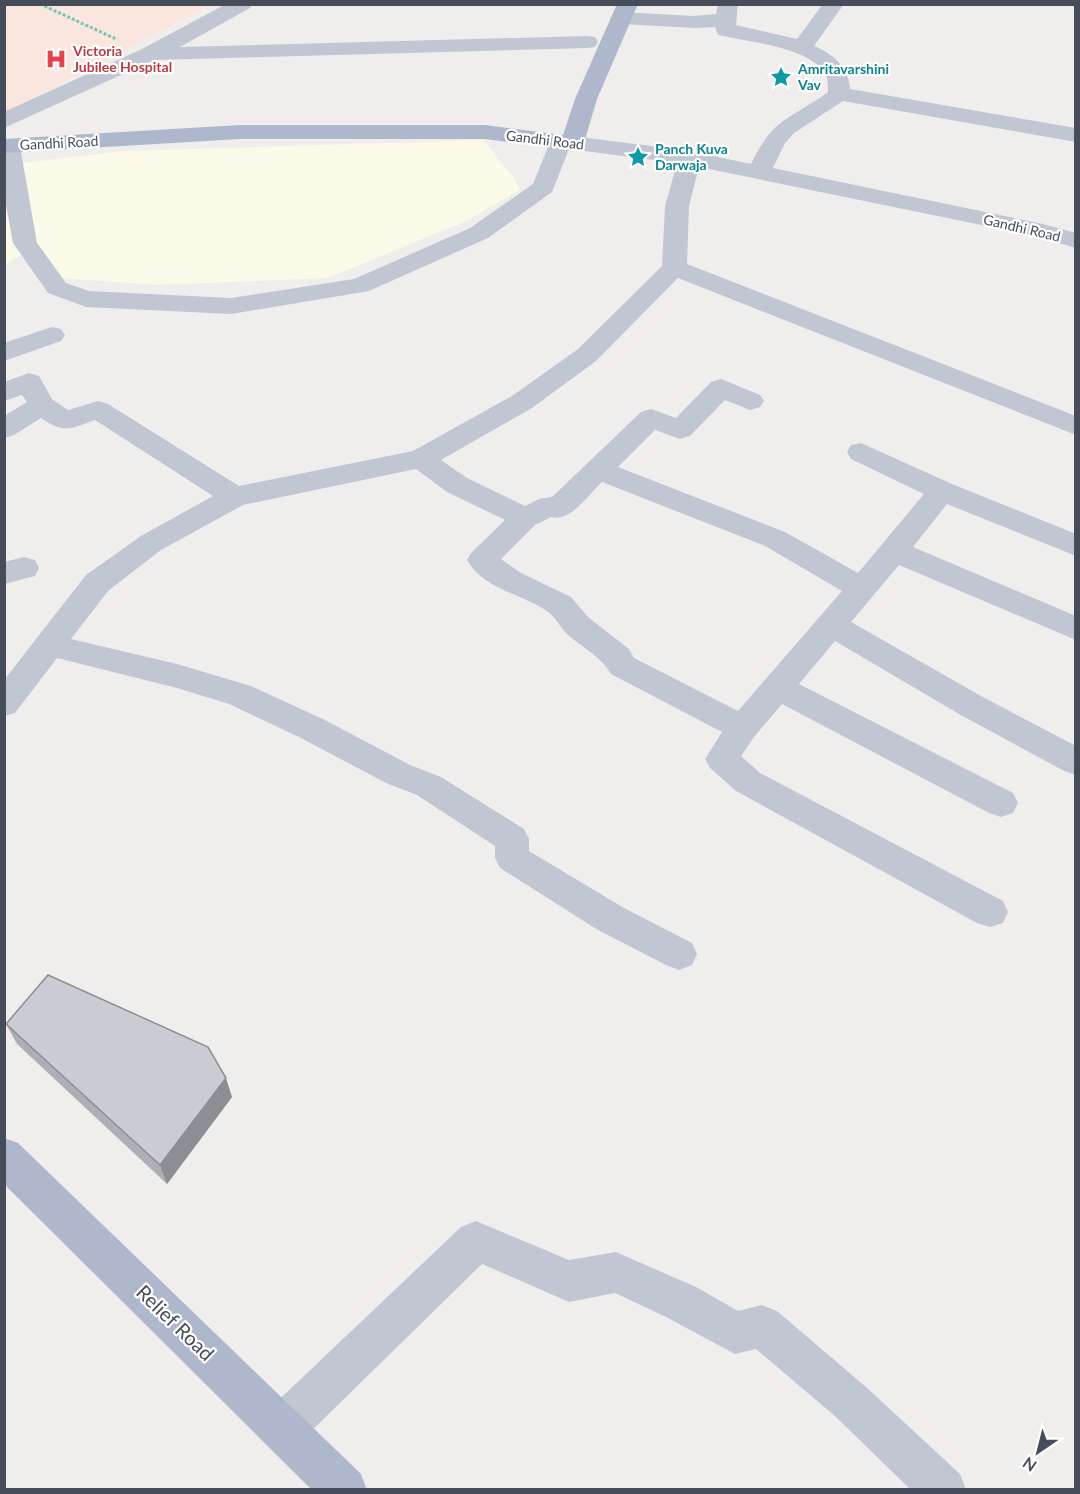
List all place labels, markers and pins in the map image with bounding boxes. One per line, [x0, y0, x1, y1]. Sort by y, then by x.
place label: Victoria Jubilee Hospital [72, 42, 172, 75]
hospital icon: Victoria Jubilee Hospital [44, 47, 68, 71]
place label: Amritavarshini Vav [797, 60, 889, 93]
place icon: Amritavarshini Vav [769, 65, 793, 89]
place label: Panch Kuva Darwaja [655, 140, 728, 173]
place icon: Panch Kuva Darwaja [626, 145, 650, 169]

